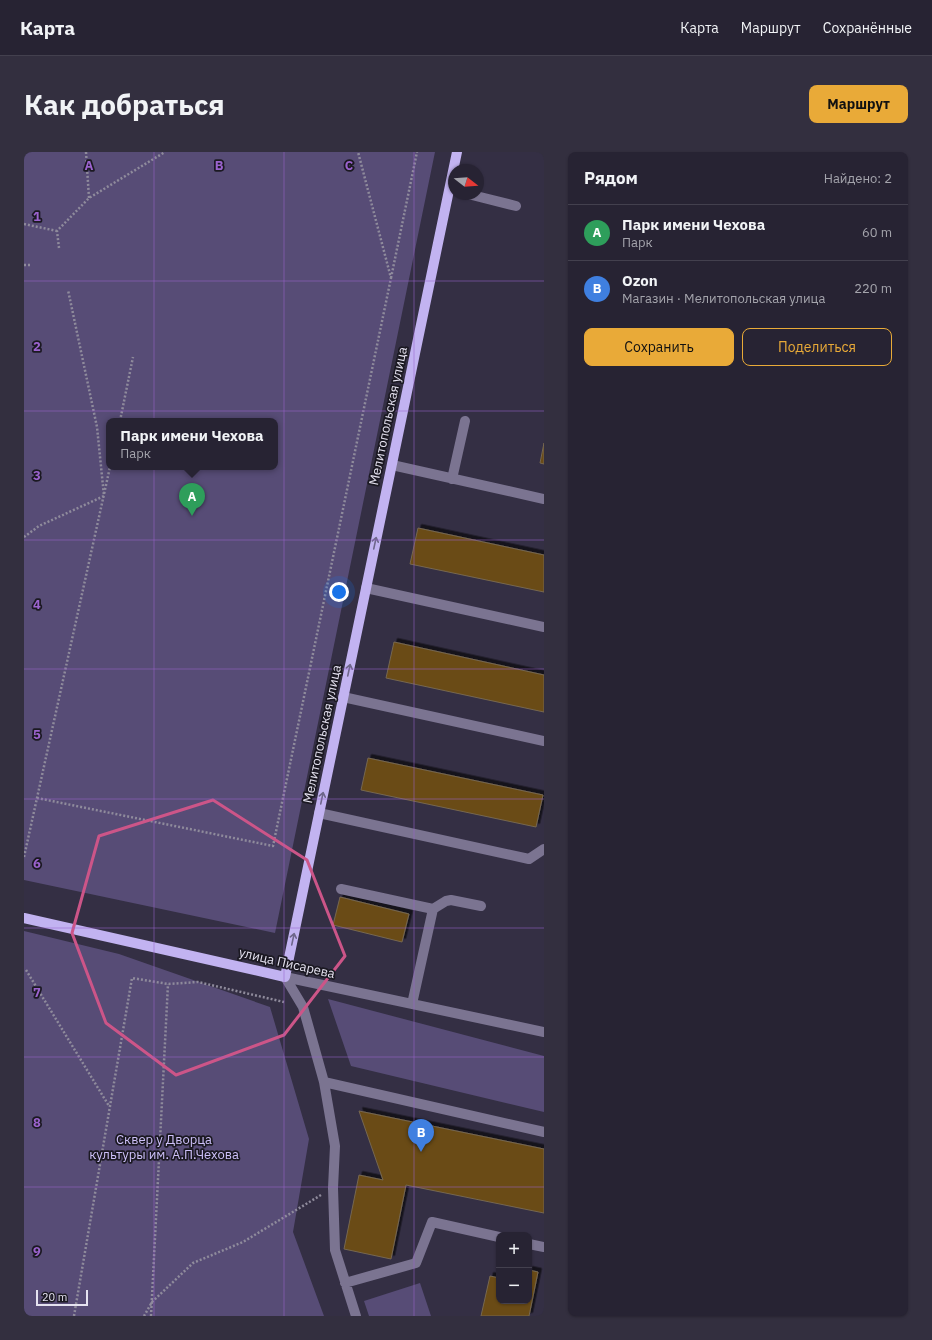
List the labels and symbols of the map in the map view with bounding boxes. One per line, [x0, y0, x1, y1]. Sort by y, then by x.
text: A [85, 157, 94, 174]
text: B [215, 157, 224, 174]
text: C [345, 157, 354, 174]
north arrow [448, 164, 484, 200]
text: 1 [33, 208, 41, 225]
text: 2 [33, 338, 41, 355]
street label: Мелитопольская улица [365, 345, 411, 487]
text: 3 [33, 467, 41, 484]
pin: A [179, 483, 205, 516]
one-way arrow [372, 537, 380, 550]
your location [329, 582, 349, 602]
text: 4 [33, 596, 41, 613]
street label: Мелитопольская улица [299, 663, 345, 805]
one-way arrow [345, 664, 353, 677]
text: 5 [33, 726, 41, 743]
one-way arrow [319, 791, 327, 804]
text: 6 [33, 855, 41, 872]
one-way arrow [290, 932, 298, 945]
street label: улица Писарева [237, 944, 337, 982]
text: 7 [33, 984, 41, 1001]
text: 8 [33, 1114, 41, 1131]
pin: B [408, 1119, 434, 1152]
park label: Сквер у Дворца культуры им. А.П.Чехова [89, 1131, 239, 1163]
text: 9 [33, 1243, 41, 1260]
scale bar [36, 1288, 88, 1307]

